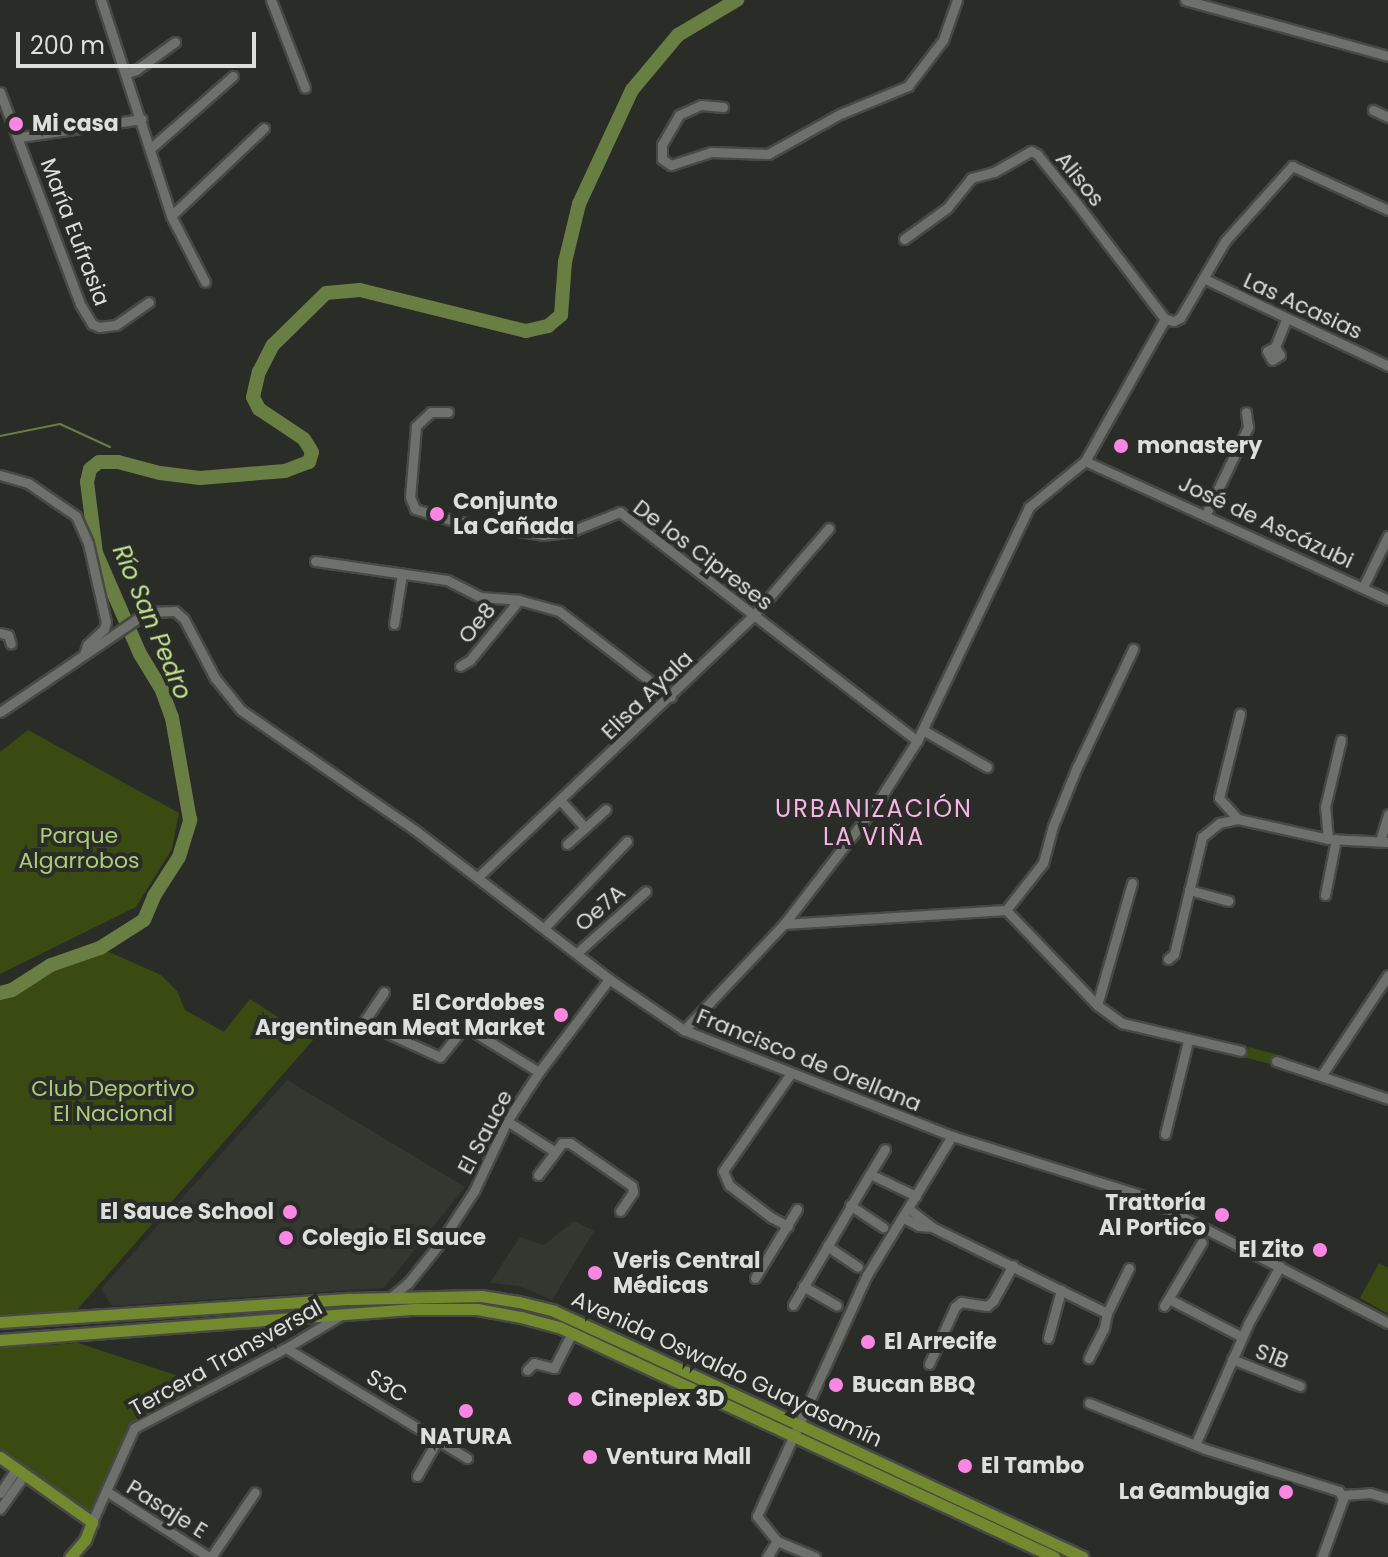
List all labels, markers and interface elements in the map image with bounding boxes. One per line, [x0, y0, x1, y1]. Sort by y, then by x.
scale bar [20, 16, 260, 66]
text: 200 m [30, 29, 105, 62]
place label: Mi casa [32, 111, 119, 137]
marker: Mi casa [7, 115, 25, 133]
street label: Alisos [1050, 146, 1110, 212]
street label: María Eufrasia [35, 155, 115, 309]
street label: Las Acasias [1239, 267, 1367, 345]
place label: monastery [1137, 433, 1262, 459]
marker: monastery [1112, 437, 1130, 455]
street label: José de Ascázubi [1174, 470, 1358, 574]
place label: Conjunto La Cañada [453, 488, 574, 540]
street label: De los Cipreses [628, 494, 778, 616]
marker: Conjunto La Cañada [428, 505, 446, 523]
water label: Río San Pedro [107, 540, 197, 704]
street label: Oe8 [453, 597, 501, 649]
street label: Elisa Ayala [596, 645, 698, 745]
district label: URBANIZACIÓN LA VIÑA [775, 795, 973, 851]
park label: Parque Algarrobos [19, 822, 139, 874]
street label: Oe7A [570, 879, 630, 937]
place label: El Cordobes Argentinean Meat Market [255, 989, 545, 1040]
street label: Francisco de Orellana [693, 1003, 925, 1117]
marker: El Cordobes Argentinean Meat Market [552, 1006, 570, 1024]
park label: Club Deportivo El Nacional [31, 1075, 195, 1126]
street label: El Sauce [452, 1085, 518, 1179]
place label: Trattoría Al Portico [1099, 1189, 1206, 1240]
place label: El Sauce School [100, 1199, 274, 1225]
marker: El Sauce School [281, 1203, 299, 1221]
marker: Trattoría Al Portico [1213, 1206, 1231, 1224]
place label: Colegio El Sauce [302, 1225, 486, 1251]
marker: Colegio El Sauce [277, 1229, 295, 1247]
place label: El Zito [1238, 1237, 1304, 1263]
marker: El Zito [1311, 1241, 1329, 1259]
place label: Veris Central Médicas [613, 1247, 760, 1298]
marker: Veris Central Médicas [584, 1262, 606, 1284]
street label: Avenida Oswaldo Guayasamín [567, 1285, 887, 1453]
street label: Tercera Transversal [125, 1294, 327, 1422]
place label: El Arrecife [884, 1329, 997, 1355]
marker: El Arrecife [859, 1333, 877, 1351]
street label: S1B [1252, 1338, 1292, 1374]
street label: S3C [362, 1364, 412, 1408]
place label: Bucan BBQ [852, 1372, 975, 1398]
marker: Bucan BBQ [827, 1376, 845, 1394]
place label: Cineplex 3D [591, 1386, 725, 1412]
marker: Cineplex 3D [566, 1390, 584, 1408]
marker: NATURA [457, 1402, 475, 1420]
place label: NATURA [420, 1424, 512, 1450]
place label: Ventura Mall [606, 1444, 751, 1470]
marker: Ventura Mall [581, 1448, 599, 1466]
place label: El Tambo [981, 1453, 1084, 1479]
marker: El Tambo [956, 1457, 974, 1475]
street label: Pasaje E [122, 1474, 212, 1544]
place label: La Gambugia [1119, 1479, 1270, 1505]
marker: La Gambugia [1277, 1483, 1295, 1501]

